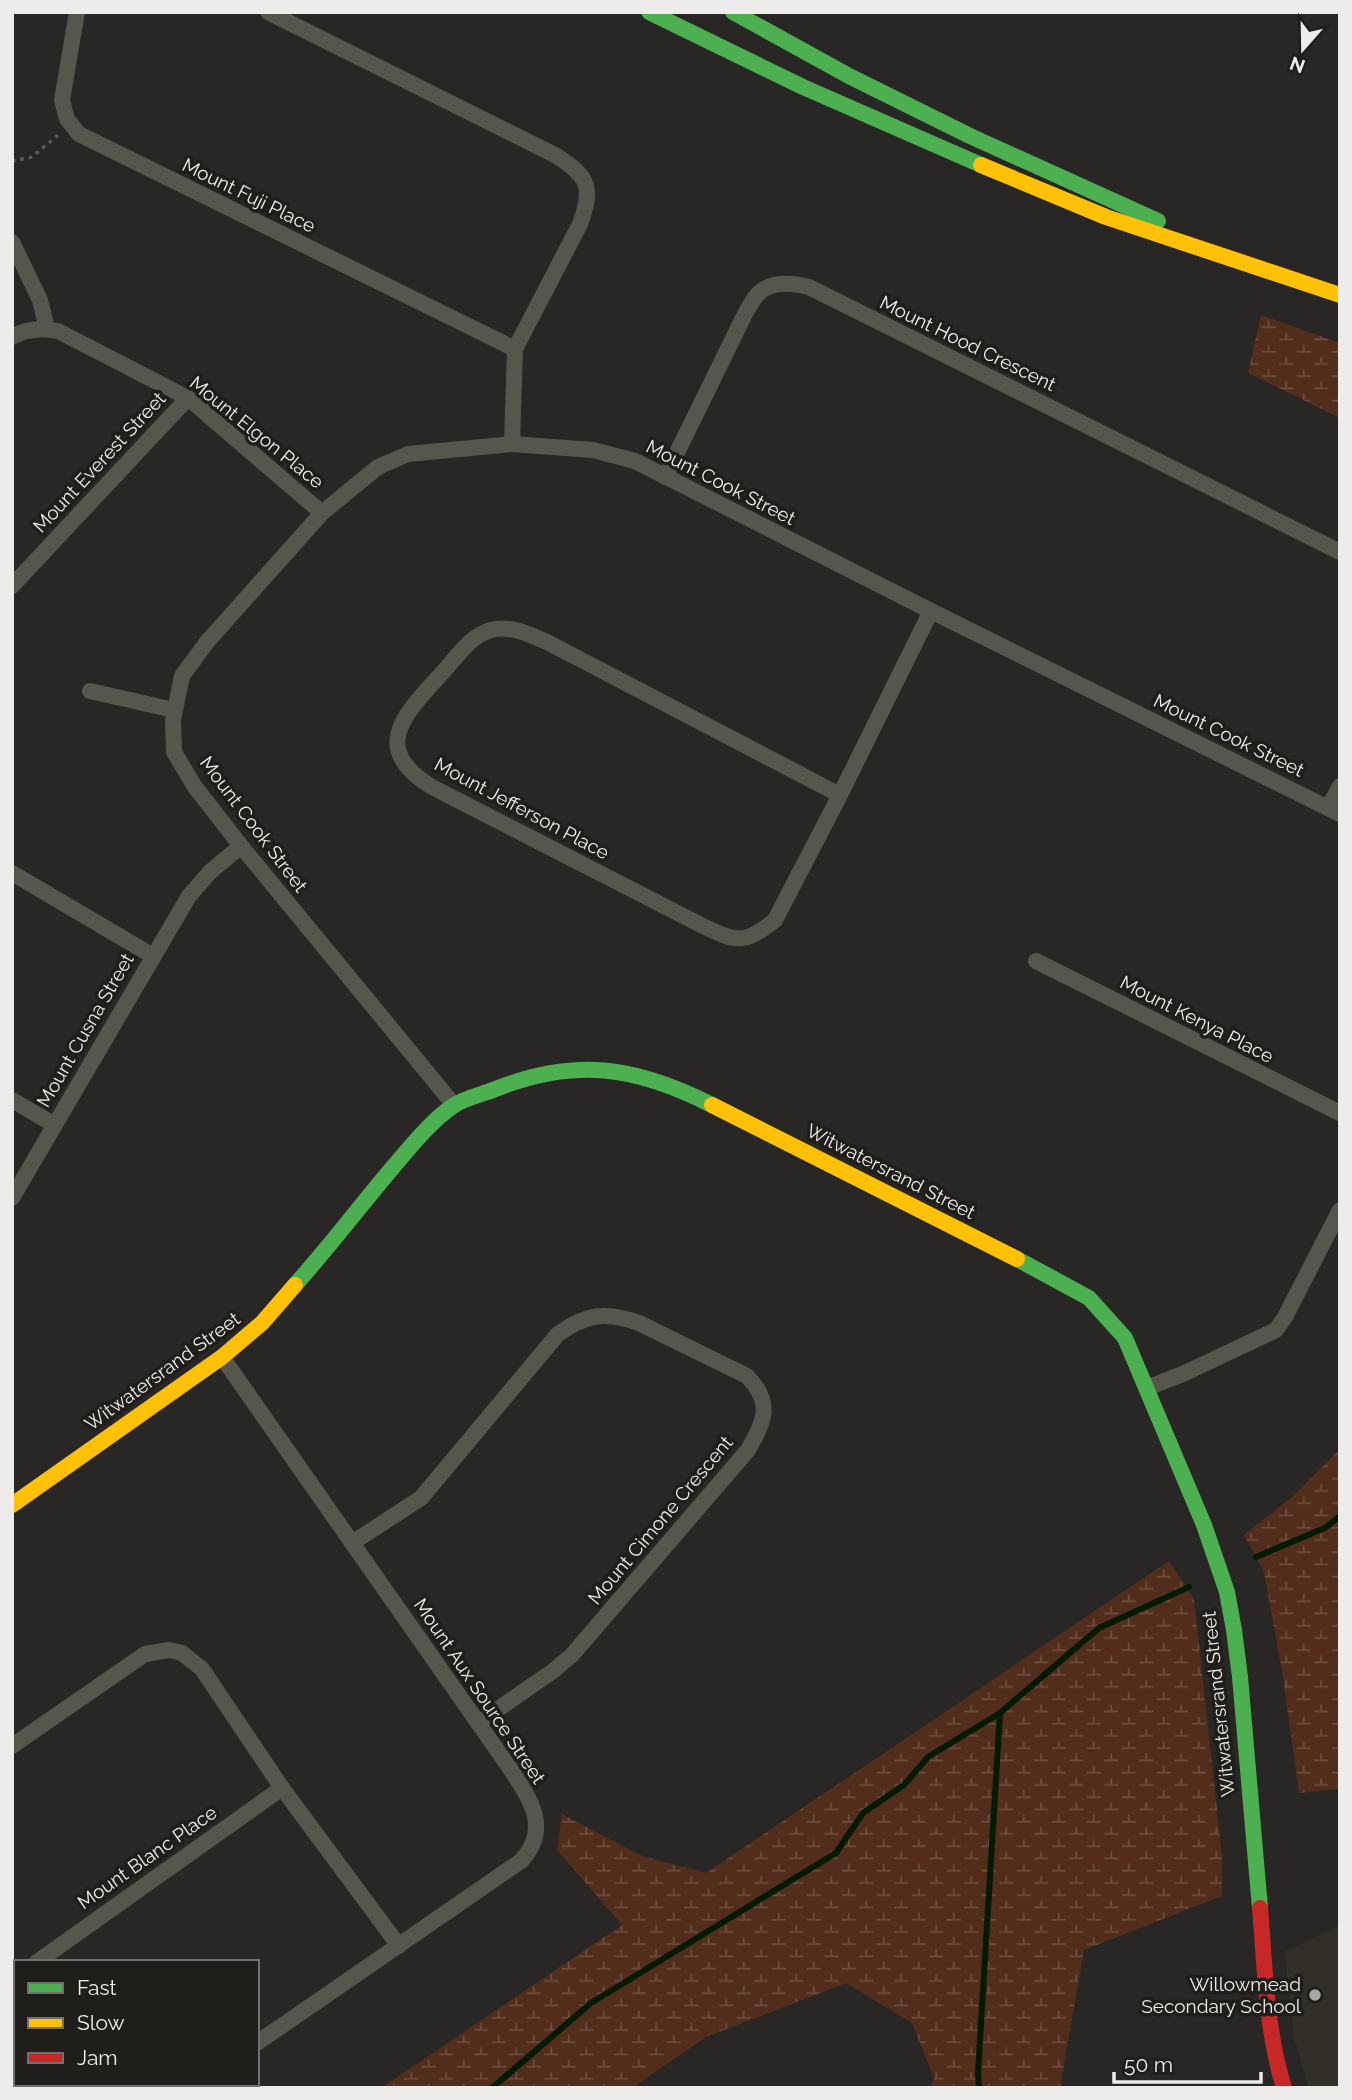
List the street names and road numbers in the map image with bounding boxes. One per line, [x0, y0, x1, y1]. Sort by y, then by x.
street label: Mount Fuji Place [179, 153, 319, 237]
street label: Mount Hood Crescent [876, 291, 1060, 395]
street label: Mount Elgon Place [186, 371, 328, 493]
street label: Mount Everest Street [28, 387, 170, 537]
street label: Mount Cook Street [643, 435, 800, 529]
street label: Mount Cook Street [1150, 689, 1308, 781]
street label: Mount Cook Street [196, 752, 313, 897]
street label: Mount Jefferson Place [431, 753, 613, 863]
street label: Mount Cusna Street [32, 949, 138, 1111]
street label: Mount Kenya Place [1117, 971, 1277, 1067]
street label: Witwatersrand Street [803, 1119, 980, 1223]
street label: Witwatersrand Street [80, 1307, 244, 1435]
street label: Mount Cimone Crescent [583, 1431, 737, 1609]
street label: Mount Aux Source Street [410, 1594, 551, 1788]
street label: Witwatersrand Street [1197, 1610, 1239, 1798]
street label: Mount Blanc Place [73, 1801, 221, 1913]

